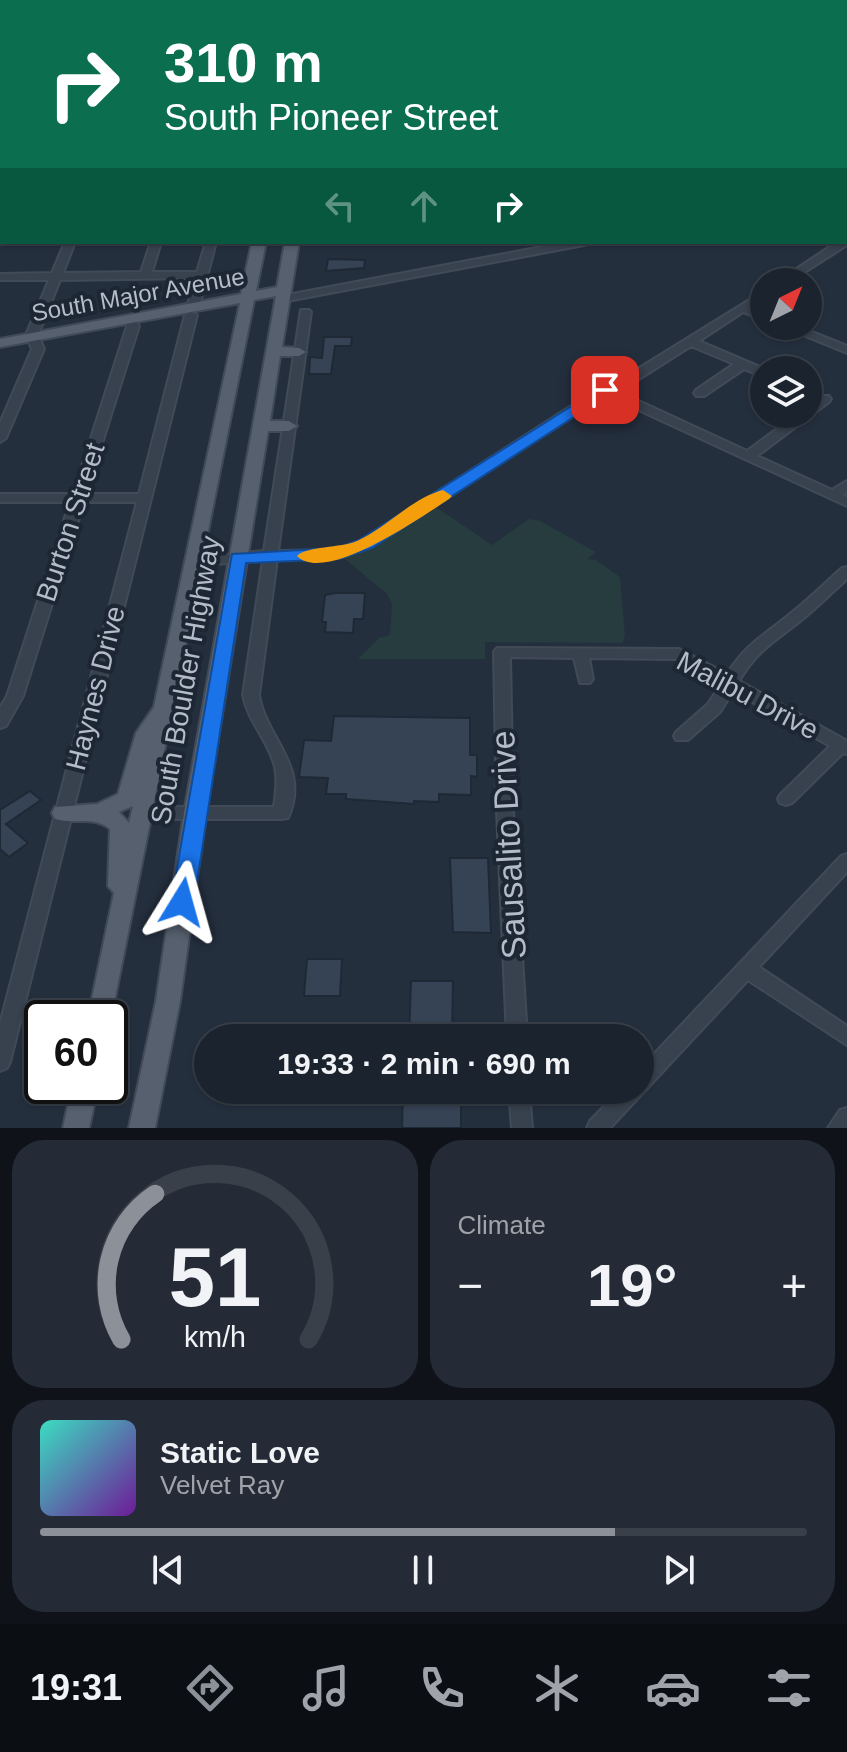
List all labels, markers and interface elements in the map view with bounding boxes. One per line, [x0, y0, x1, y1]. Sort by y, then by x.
text: 310 m [164, 31, 323, 94]
icon: right [32, 32, 136, 136]
text: South Pioneer Street [164, 97, 498, 138]
icon: left [318, 184, 362, 228]
icon: ahead [402, 184, 446, 228]
icon: right [486, 184, 530, 228]
street label: South Major Avenue [29, 262, 246, 327]
north arrow [750, 268, 822, 340]
map controls [750, 268, 822, 428]
pin [571, 356, 639, 424]
button: layers [750, 356, 822, 428]
icon: arrive [583, 368, 627, 412]
street label: Burton Street [30, 439, 111, 605]
street label: South Boulder Highway [145, 533, 226, 827]
street label: Haynes Drive [60, 603, 131, 773]
street label: Malibu Drive [672, 645, 824, 746]
street label: Sausalito Drive [483, 730, 533, 960]
position arrow [140, 860, 224, 944]
speed limit sign: 60 [24, 1000, 128, 1104]
text: 19:33 · 2 min · 690 m [277, 1047, 571, 1080]
text: Climate [458, 1210, 546, 1240]
text: 51 [168, 1231, 261, 1324]
text: 19° [587, 1252, 678, 1319]
text: − [458, 1261, 483, 1310]
text: + [781, 1261, 807, 1310]
text: km/h [184, 1321, 246, 1353]
text: Static Love [160, 1436, 320, 1469]
text: Velvet Ray [160, 1470, 284, 1500]
icon: previous [146, 1548, 190, 1592]
icon: pause [401, 1548, 445, 1592]
icon: next [657, 1548, 701, 1592]
icon: directions [182, 1660, 238, 1716]
icon: music [298, 1660, 354, 1716]
icon: phone [414, 1660, 470, 1716]
icon: climate [529, 1660, 585, 1716]
icon: car [645, 1660, 701, 1716]
icon: filters [761, 1660, 817, 1716]
text: 19:31 [30, 1667, 122, 1708]

